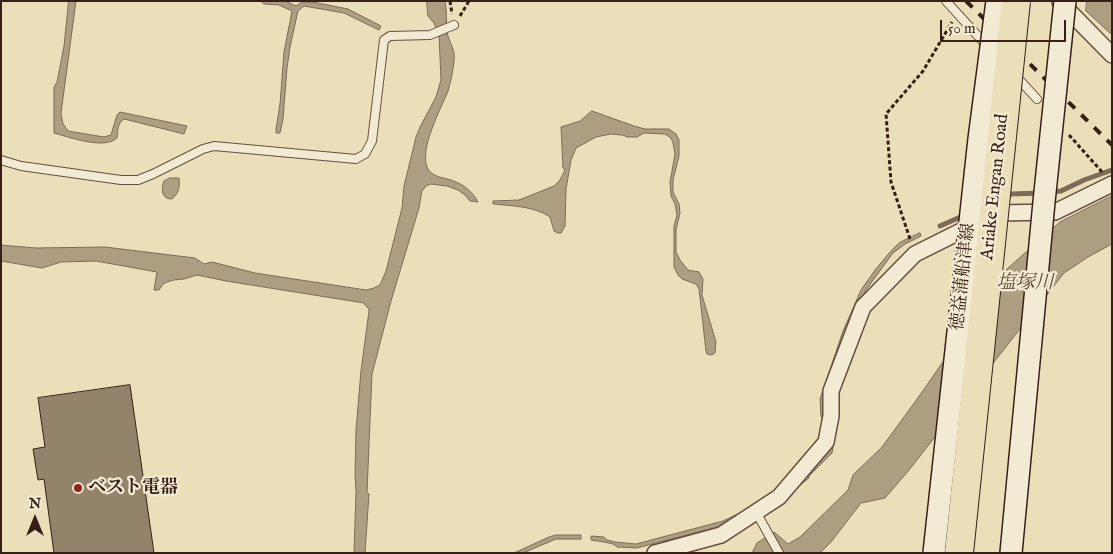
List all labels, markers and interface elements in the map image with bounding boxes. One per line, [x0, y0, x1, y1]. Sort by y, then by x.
scale bar [943, 10, 1069, 42]
text: 50 m [948, 19, 976, 38]
street label: Ariake Engan Road [978, 113, 1014, 261]
street label: 徳益蒲船津線 [948, 222, 980, 332]
water label: 塩塚川 [997, 273, 1053, 295]
place label: ベスト電器 [88, 477, 178, 499]
marker: ベスト電器 [72, 482, 84, 494]
north arrow [10, 494, 60, 544]
text: N [29, 495, 41, 513]

